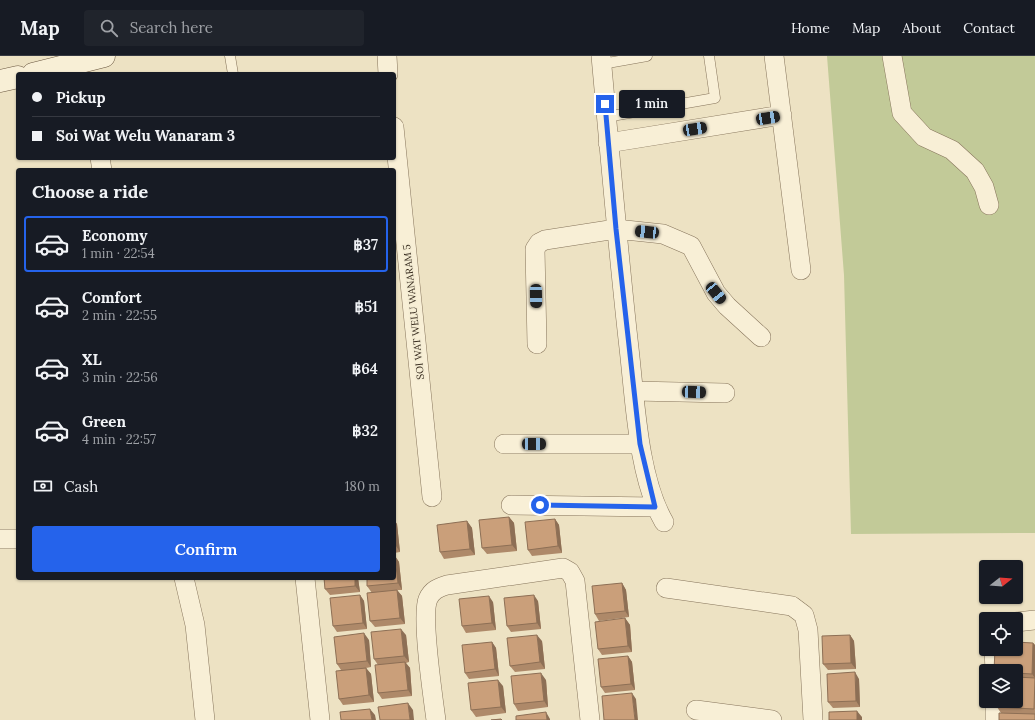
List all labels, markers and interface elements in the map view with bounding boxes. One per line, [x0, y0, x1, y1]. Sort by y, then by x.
search box [84, 10, 364, 46]
text: Map [20, 16, 60, 40]
icon: search [98, 17, 120, 39]
text: Search here [130, 18, 213, 37]
text: Home [791, 19, 830, 37]
text: Map [852, 19, 880, 37]
text: About [902, 19, 941, 37]
text: Contact [963, 19, 1015, 37]
text: Pickup [56, 88, 105, 107]
callout: 1 min [619, 90, 685, 118]
route end [596, 95, 614, 113]
text: 1 min [636, 95, 668, 112]
car [755, 110, 781, 126]
car [682, 121, 708, 137]
text: Soi Wat Welu Wanaram 3 [56, 126, 235, 145]
text: Choose a ride [32, 180, 148, 203]
car [634, 225, 660, 239]
icon: car [34, 226, 70, 262]
text: Economy [82, 226, 147, 245]
text: ฿37 [353, 235, 378, 254]
street label: SOI WAT WELU WANARAM 5 [400, 244, 427, 380]
text: 1 min · 22:54 [82, 245, 155, 262]
car [704, 280, 728, 306]
car [530, 284, 542, 308]
icon: car [34, 288, 70, 324]
text: Comfort [82, 288, 142, 307]
text: ฿51 [354, 297, 378, 316]
text: 2 min · 22:55 [82, 307, 157, 324]
icon: car [34, 350, 70, 386]
text: XL [82, 350, 102, 369]
text: ฿64 [352, 359, 378, 378]
text: 3 min · 22:56 [82, 369, 158, 386]
car [682, 386, 706, 398]
icon: car [34, 412, 70, 448]
text: Green [82, 412, 126, 431]
text: ฿32 [352, 421, 378, 440]
text: 4 min · 22:57 [82, 431, 156, 448]
car [522, 438, 546, 450]
icon: cash [32, 475, 54, 497]
text: Cash [64, 477, 98, 496]
text: 180 m [345, 478, 380, 495]
route start [531, 496, 549, 514]
button: Confirm [32, 526, 380, 572]
north arrow [979, 560, 1023, 604]
map controls [979, 560, 1023, 708]
button: locate [979, 612, 1023, 656]
button: layers [979, 664, 1023, 708]

